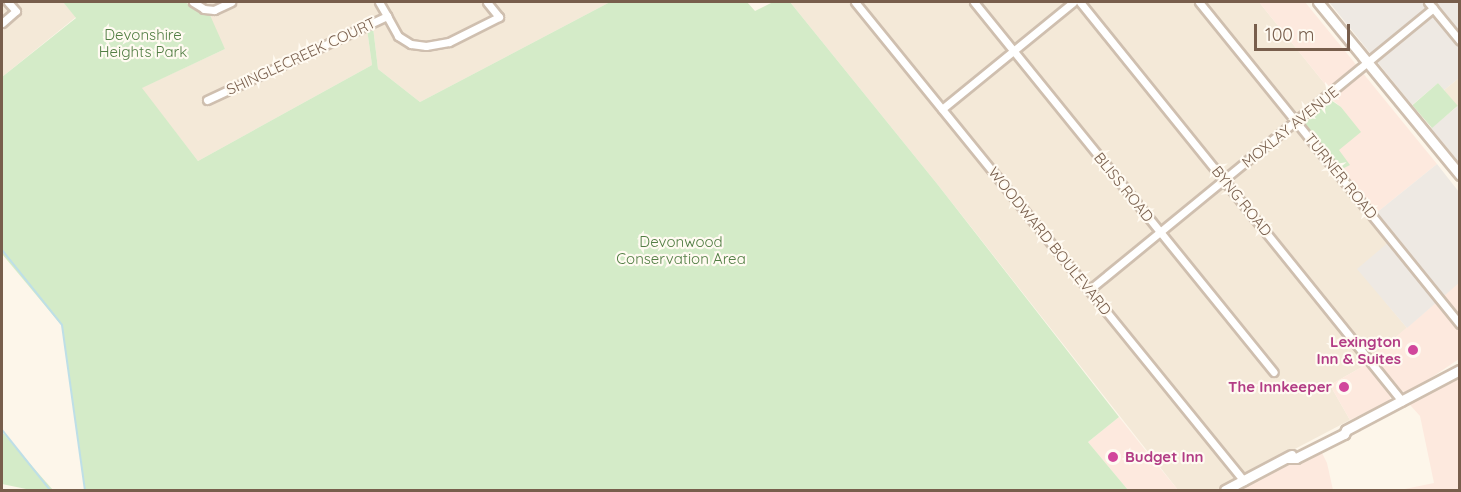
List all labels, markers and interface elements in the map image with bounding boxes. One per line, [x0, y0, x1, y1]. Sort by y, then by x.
scale bar [1257, 12, 1353, 50]
street label: SHINGLECREEK COURT [223, 13, 379, 99]
text: 100 m [1265, 23, 1314, 46]
park label: Devonshire Heights Park [99, 25, 187, 60]
street label: MOXLAY AVENUE [1238, 83, 1342, 171]
street label: TURNER ROAD [1301, 129, 1381, 223]
street label: BLISS ROAD [1090, 149, 1158, 225]
street label: BYNG ROAD [1208, 162, 1276, 240]
street label: WOODWARD BOULEVARD [985, 163, 1115, 319]
park label: Devonwood Conservation Area [616, 232, 746, 267]
place label: Lexington Inn & Suites [1317, 332, 1401, 367]
marker: Lexington Inn & Suites [1406, 343, 1420, 357]
place label: The Innkeeper [1228, 378, 1332, 396]
marker: The Innkeeper [1337, 380, 1351, 394]
place label: Budget Inn [1125, 448, 1204, 466]
marker: Budget Inn [1106, 450, 1120, 464]

